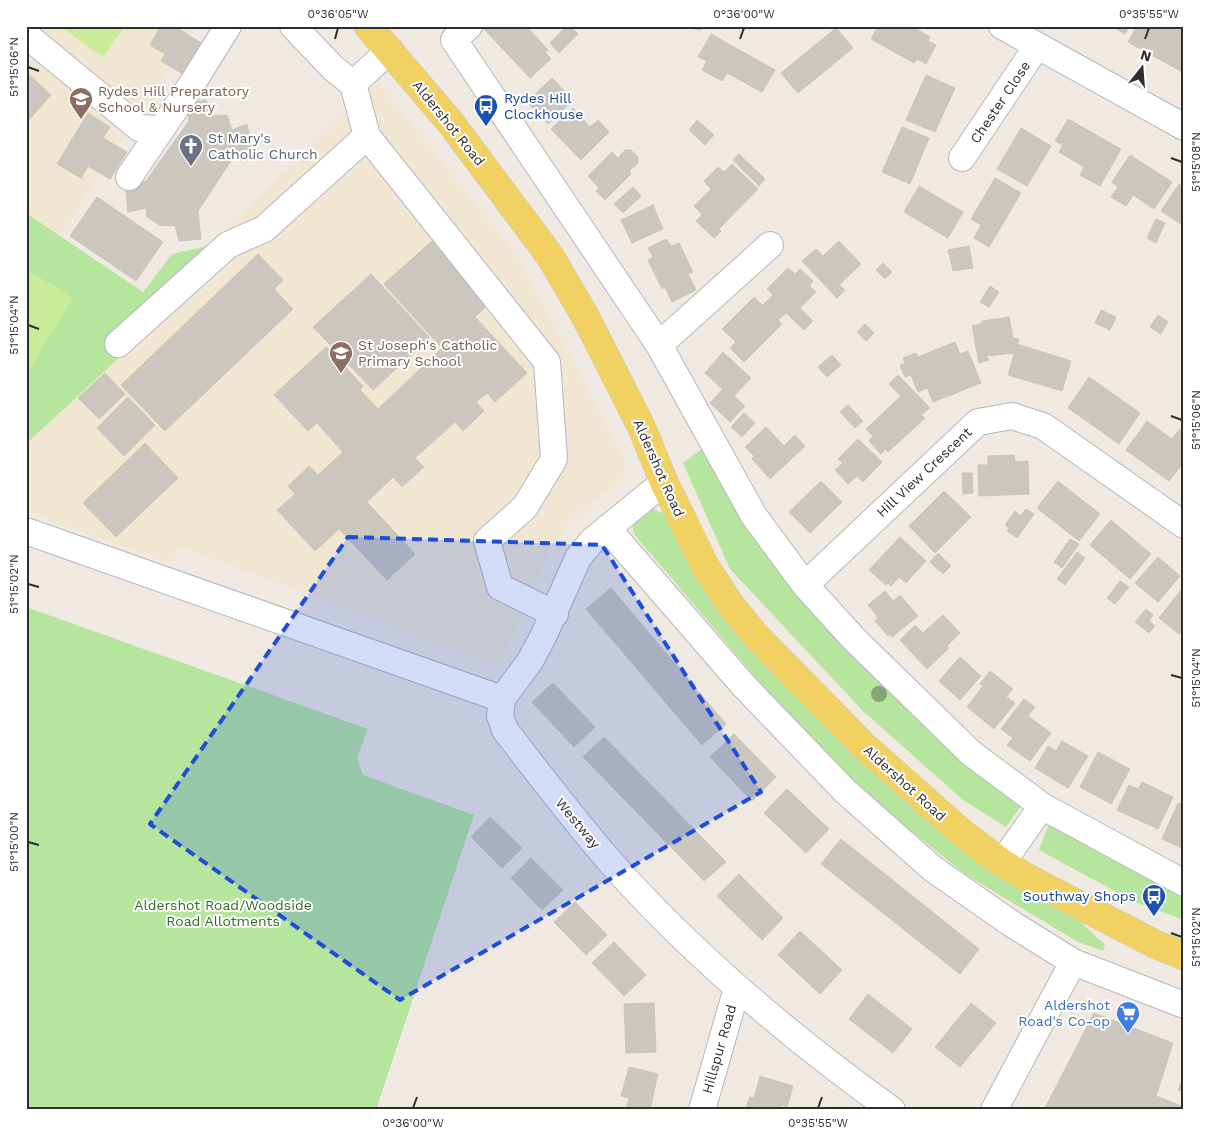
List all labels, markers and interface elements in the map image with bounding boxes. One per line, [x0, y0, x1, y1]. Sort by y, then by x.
text: 0°36'05"W [308, 7, 369, 21]
text: 0°36'00"W [713, 7, 775, 21]
text: 0°35'55"W [1119, 7, 1180, 21]
text: 51°15'06"N [7, 37, 21, 97]
north arrow [1118, 42, 1168, 92]
text: N [1139, 46, 1153, 65]
street label: Chester Close [967, 58, 1033, 146]
street label: Aldershot Road [410, 77, 488, 169]
place label: Rydes Hill Preparatory School & Nursery [98, 83, 250, 115]
school or university icon: Rydes Hill Preparatory School & Nursery [68, 86, 94, 120]
place label: Rydes Hill Clockhouse [504, 90, 583, 122]
bus stop icon: Rydes Hill Clockhouse [473, 93, 499, 127]
place label: St Mary's Catholic Church [208, 130, 318, 162]
text: 51°15'08"N [1189, 132, 1203, 192]
church icon: St Mary's Catholic Church [178, 133, 204, 167]
text: 51°15'04"N [7, 295, 21, 355]
place label: St Joseph's Catholic Primary School [358, 337, 497, 369]
school or university icon: St Joseph's Catholic Primary School [328, 340, 354, 374]
text: 51°15'06"N [1189, 390, 1203, 450]
street label: Aldershot Road [630, 417, 688, 519]
street label: Hill View Crescent [873, 424, 975, 520]
text: 51°15'02"N [7, 554, 21, 614]
text: 51°15'04"N [1189, 648, 1203, 708]
street label: Aldershot Road [861, 742, 949, 824]
street label: Westway [552, 795, 604, 852]
text: 51°15'00"N [7, 812, 21, 872]
bus stop icon: Southway Shops [1141, 883, 1167, 917]
place label: Southway Shops [1023, 888, 1136, 904]
park label: Aldershot Road/Woodside Road Allotments [134, 897, 312, 929]
text: 51°15'02"N [1189, 907, 1203, 967]
place label: Aldershot Road's Co-op [1018, 997, 1110, 1029]
supermarket icon: Aldershot Road's Co-op [1115, 1000, 1141, 1034]
street label: Hillspur Road [699, 1003, 739, 1095]
text: 0°36'00"W [382, 1116, 444, 1130]
text: 0°35'55"W [788, 1116, 849, 1130]

